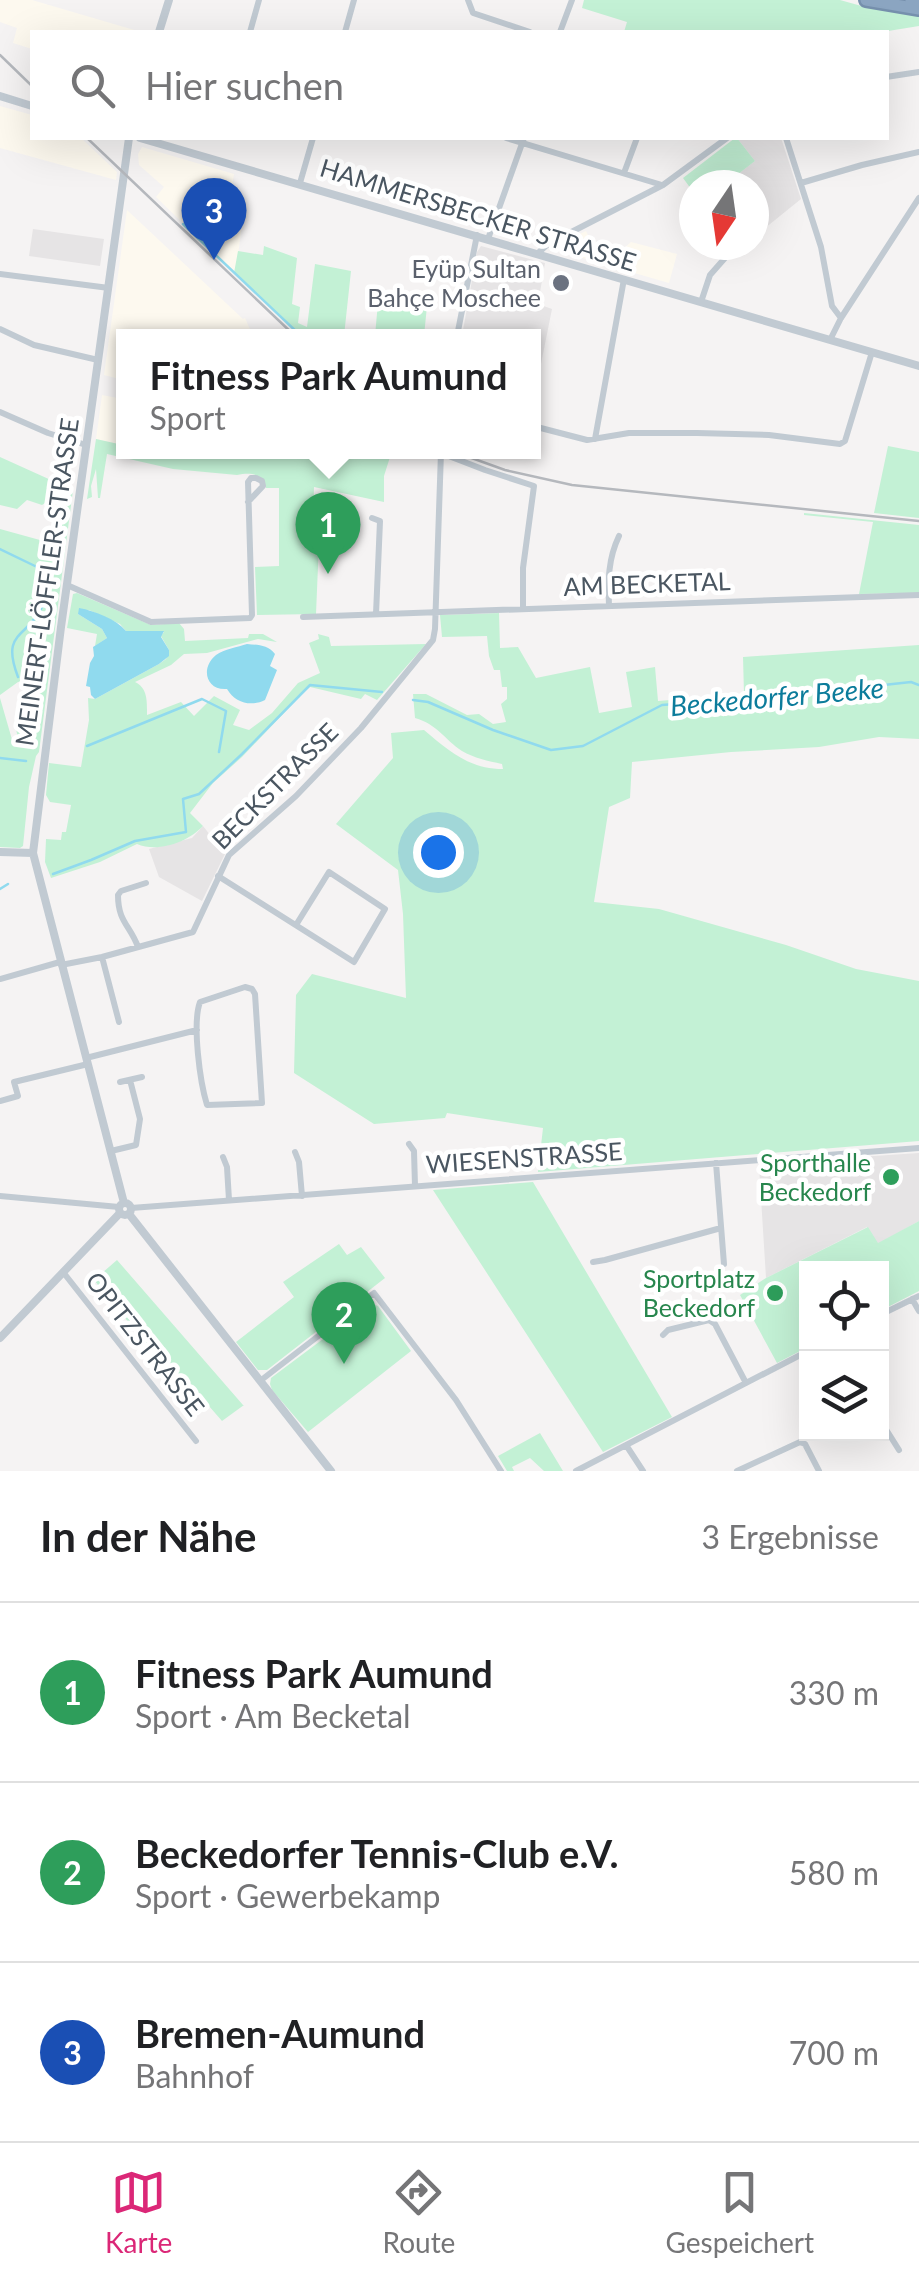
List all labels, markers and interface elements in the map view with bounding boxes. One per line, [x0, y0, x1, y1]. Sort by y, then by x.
search box [30, 30, 889, 140]
icon: search [65, 58, 120, 113]
text: Hier suchen [145, 62, 344, 108]
street label: HAMMERSBECKER STRASSE [317, 152, 640, 276]
north arrow [679, 170, 769, 260]
pin: 3 [182, 178, 246, 260]
place label: Eyüp Sultan Bahçe Moschee [367, 253, 541, 312]
marker: Eyüp Sultan Bahçe Moschee [550, 272, 572, 294]
popup [116, 329, 541, 459]
text: Fitness Park Aumund [150, 352, 507, 398]
text: Sport [150, 398, 226, 437]
street label: MEINERT-LÖFFLER-STRASSE [8, 416, 84, 748]
pin: 1 [296, 492, 360, 574]
street label: AM BECKETAL [563, 565, 731, 601]
water label: Beckedorfer Beeke [669, 670, 885, 722]
street label: BECKSTRASSE [205, 716, 344, 855]
your location [413, 827, 464, 878]
street label: WIESENSTRASSE [425, 1135, 623, 1179]
place label: Sporthalle Beckedorf [759, 1147, 871, 1206]
marker: Sporthalle Beckedorf [880, 1166, 902, 1188]
map controls [799, 1261, 889, 1441]
button: locate [799, 1261, 889, 1351]
place label: Sportplatz Beckedorf [643, 1263, 755, 1322]
street label: OPITZSTRASSE [80, 1265, 211, 1421]
pin: 2 [312, 1282, 376, 1364]
marker: Sportplatz Beckedorf [764, 1282, 786, 1304]
button: layers [799, 1351, 889, 1441]
text: In der Nähe [40, 1511, 257, 1561]
text: 3 Ergebnisse [702, 1517, 879, 1556]
text: Fitness Park Aumund [135, 1650, 493, 1696]
text: 1 [63, 1673, 82, 1712]
text: 330 m [789, 1673, 879, 1712]
text: Sport · Am Becketal [135, 1696, 411, 1735]
text: Beckedorfer Tennis-Club e.V. [135, 1830, 619, 1876]
text: 2 [63, 1853, 82, 1892]
text: 580 m [789, 1853, 879, 1892]
text: Sport · Gewerbekamp [135, 1876, 441, 1915]
text: Bremen-Aumund [135, 2010, 425, 2056]
text: 3 [63, 2033, 82, 2072]
text: 700 m [789, 2033, 879, 2072]
text: Bahnhof [135, 2056, 254, 2095]
tab: Karte [105, 2165, 172, 2259]
tab: Route [383, 2165, 455, 2259]
tab: Gespeichert [666, 2165, 814, 2259]

